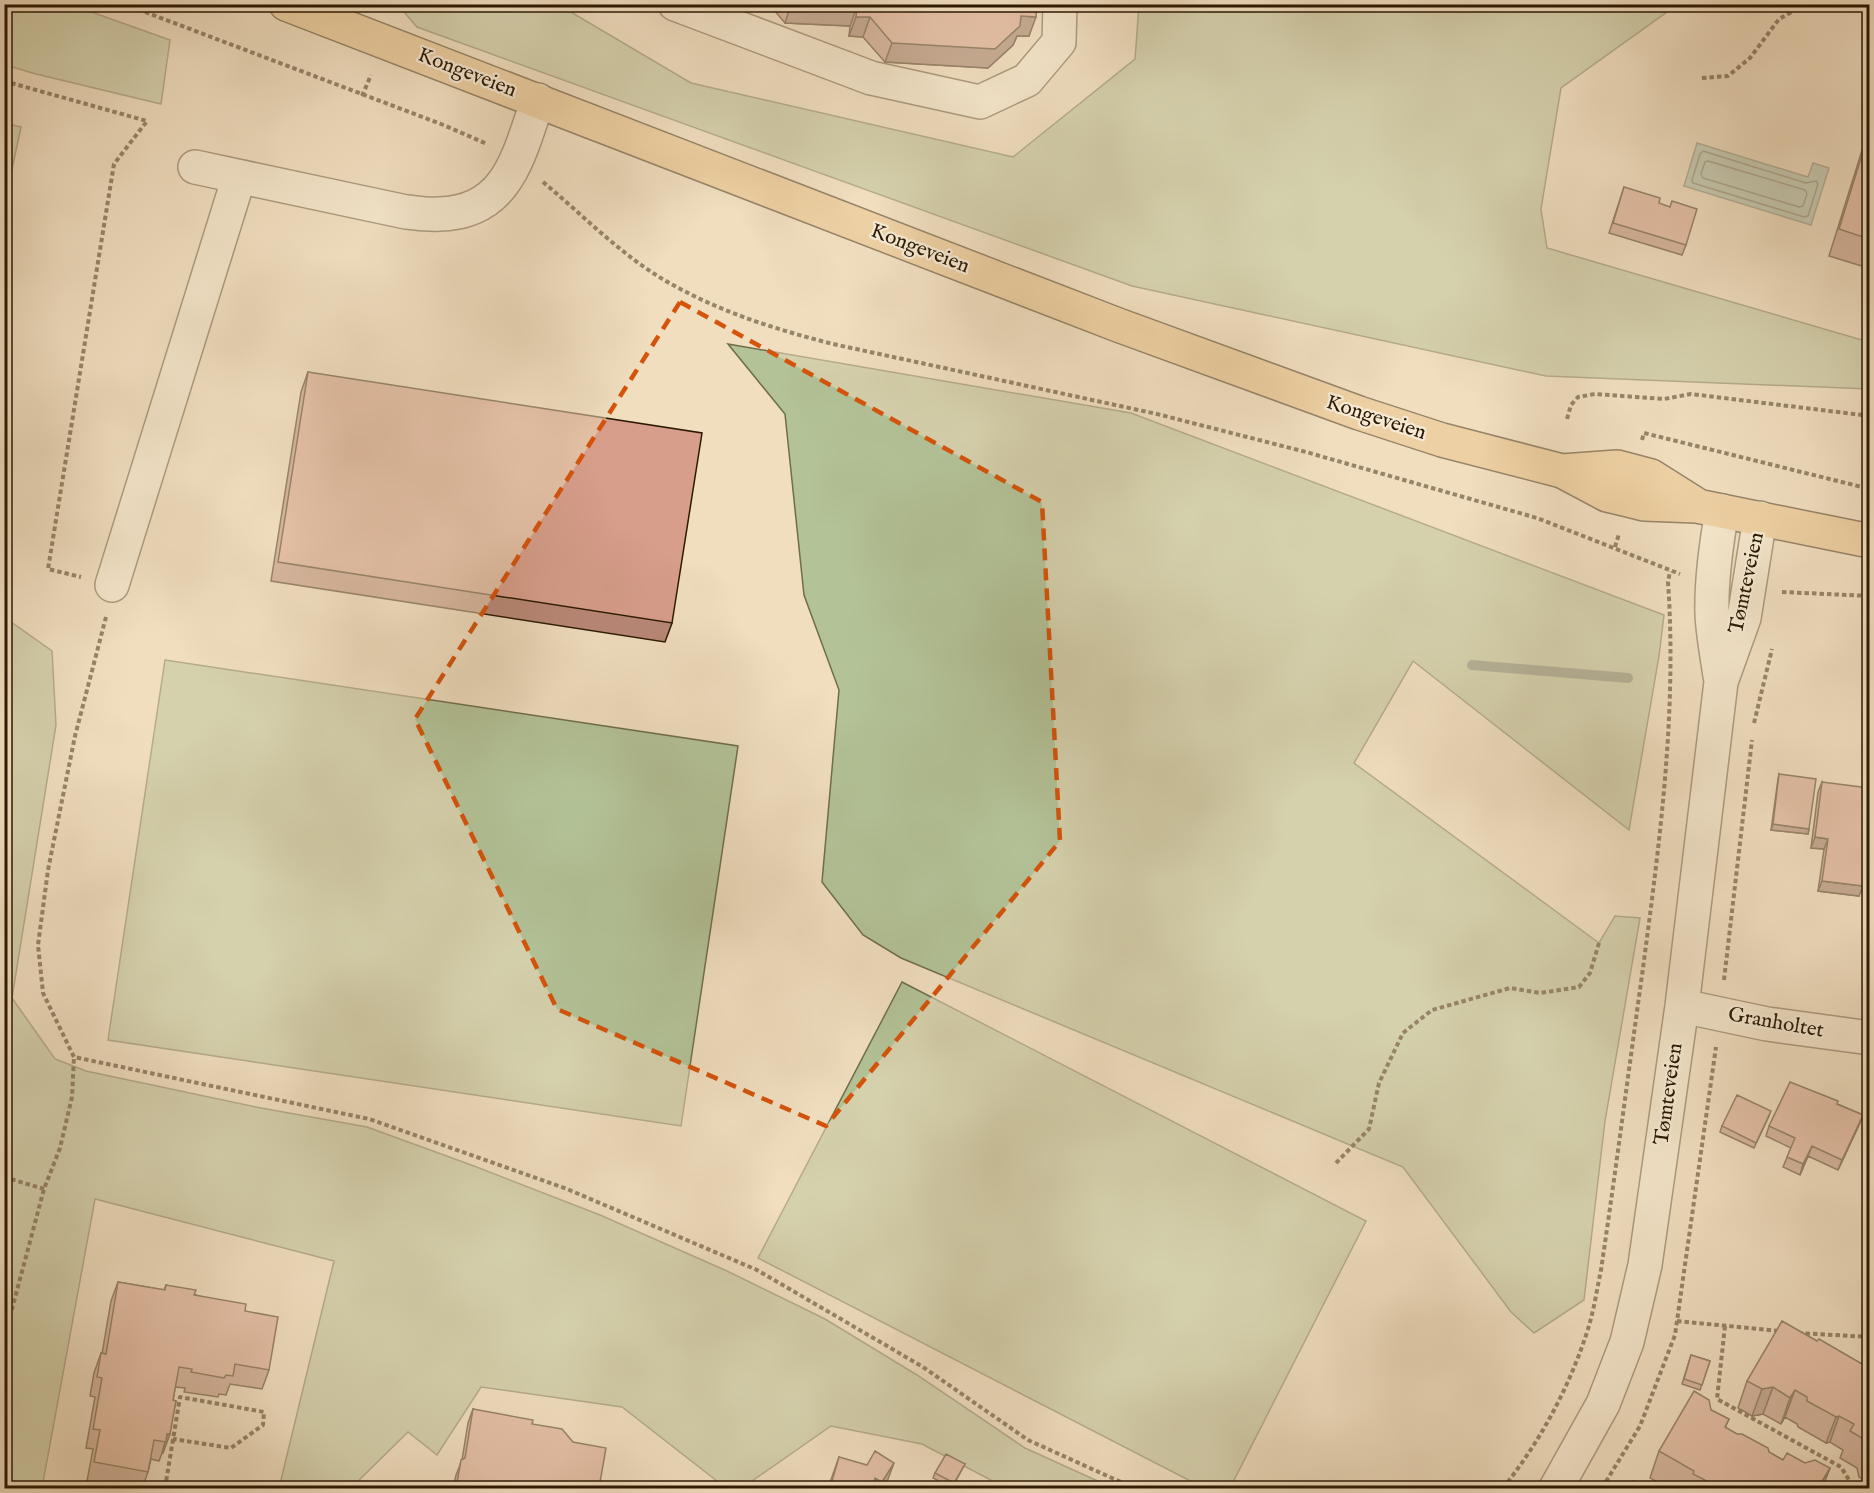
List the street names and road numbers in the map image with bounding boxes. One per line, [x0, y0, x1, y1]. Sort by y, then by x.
street label: Kongeveien [414, 42, 520, 104]
street label: Kongeveien [867, 218, 973, 280]
street label: Kongeveien [1322, 389, 1430, 447]
street label: Tømteveien [1723, 530, 1771, 636]
street label: Granholtet [1726, 1001, 1826, 1045]
street label: Tømteveien [1648, 1041, 1690, 1147]

